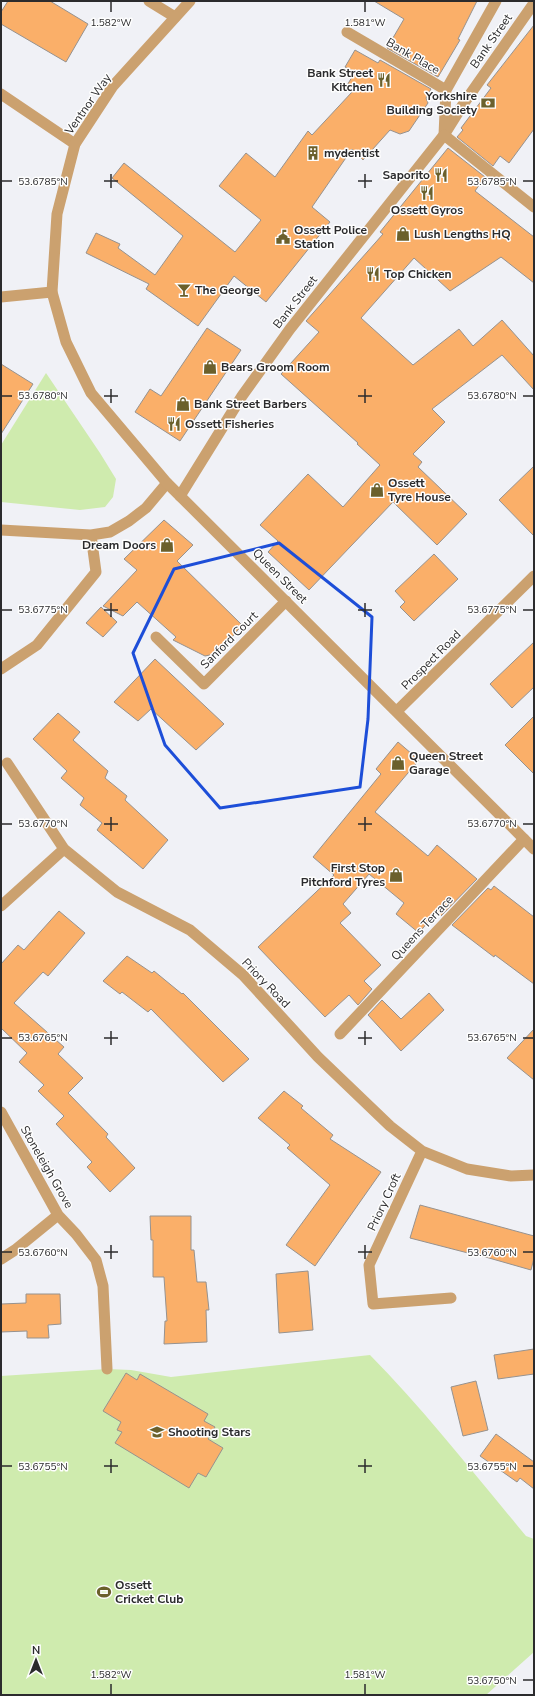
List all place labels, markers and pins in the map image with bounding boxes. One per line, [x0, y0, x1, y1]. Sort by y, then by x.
place label: Bank Street Kitchen [307, 65, 373, 95]
restaurant icon: Bank Street Kitchen [376, 72, 392, 88]
place label: Yorkshire Building Society [386, 88, 478, 118]
bank icon: Yorkshire Building Society [480, 95, 496, 111]
building icon: mydentist [305, 145, 321, 161]
place label: mydentist [324, 145, 380, 161]
place label: Saporito [383, 167, 430, 183]
restaurant icon: Saporito [433, 167, 449, 183]
restaurant icon: Ossett Gyros [419, 185, 435, 201]
place label: Ossett Gyros [391, 202, 463, 218]
place label: Ossett Police Station [294, 222, 368, 252]
shop icon: Lush Lengths HQ [395, 226, 411, 242]
place label: Lush Lengths HQ [414, 226, 511, 242]
public building icon: Ossett Police Station [275, 229, 291, 245]
restaurant icon: Top Chicken [365, 266, 381, 282]
place label: Top Chicken [384, 266, 452, 282]
bar icon: The George [176, 282, 192, 298]
place label: The George [195, 282, 260, 298]
shop icon: Bears Groom Room [202, 359, 218, 375]
place label: Bears Groom Room [221, 359, 330, 375]
shop icon: Bank Street Barbers [175, 396, 191, 412]
place label: Bank Street Barbers [194, 396, 307, 412]
restaurant icon: Ossett Fisheries [166, 416, 182, 432]
place label: Ossett Fisheries [185, 416, 274, 432]
place label: Ossett Tyre House [388, 475, 451, 505]
shop icon: Ossett Tyre House [369, 482, 385, 498]
place label: Dream Doors [82, 537, 156, 553]
shop icon: Dream Doors [159, 537, 175, 553]
place label: Queen Street Garage [409, 748, 483, 778]
shop icon: Queen Street Garage [390, 755, 406, 771]
place label: First Stop Pitchford Tyres [301, 860, 385, 890]
shop icon: First Stop Pitchford Tyres [388, 867, 404, 883]
school or university icon: Shooting Stars [149, 1424, 165, 1440]
place label: Shooting Stars [168, 1424, 251, 1440]
place label: Ossett Cricket Club [115, 1577, 183, 1607]
sports icon: Ossett Cricket Club [96, 1584, 112, 1600]

